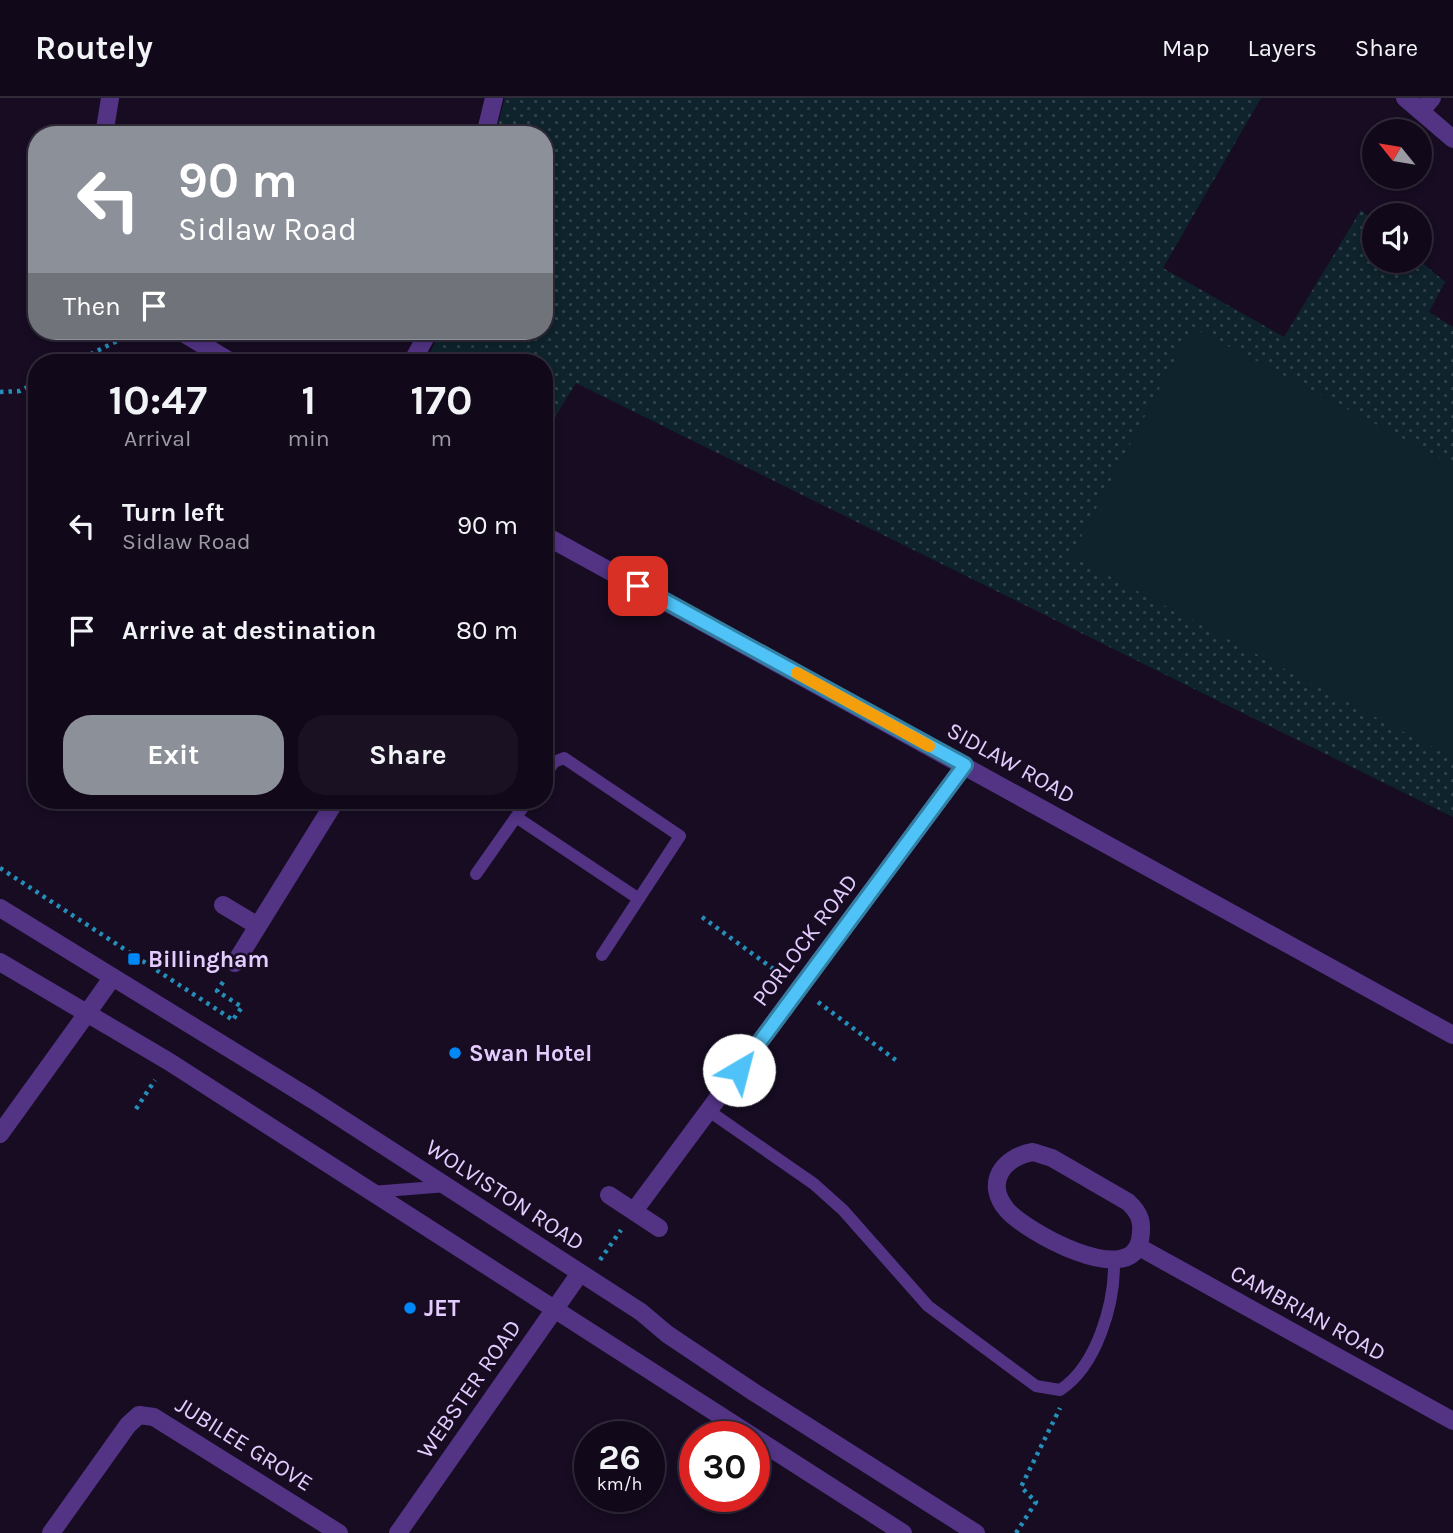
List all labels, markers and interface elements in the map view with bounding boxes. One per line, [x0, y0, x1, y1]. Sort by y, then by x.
text: Routely [35, 29, 153, 67]
text: Map [1162, 34, 1210, 62]
text: Layers [1248, 34, 1317, 62]
text: Share [1355, 34, 1418, 62]
north arrow [1362, 119, 1432, 189]
map controls [1362, 119, 1432, 273]
text: 90 m [178, 152, 298, 209]
icon: left [63, 154, 154, 245]
button: sound [1362, 203, 1432, 273]
text: Sidlaw Road [178, 211, 357, 248]
icon: arrive [135, 287, 173, 325]
text: Then [63, 291, 121, 322]
text: 10:47 [108, 375, 207, 425]
text: 1 [301, 375, 316, 425]
text: 170 [410, 375, 473, 425]
text: Arrival [124, 425, 191, 452]
text: min [288, 425, 330, 452]
text: m [431, 425, 452, 452]
text: Turn left [122, 497, 224, 528]
icon: left [63, 507, 101, 545]
text: 90 m [457, 510, 518, 541]
text: Sidlaw Road [122, 528, 251, 555]
pin [608, 556, 668, 616]
icon: arrive [619, 567, 657, 605]
icon: arrive [63, 612, 101, 650]
text: Arrive at destination [122, 615, 376, 646]
text: 80 m [456, 615, 518, 646]
button: Exit [63, 715, 284, 795]
button: Share [298, 715, 518, 795]
street label: SIDLAW ROAD [942, 717, 1080, 809]
street label: PORLOCK ROAD [747, 869, 863, 1011]
place label: Billingham [148, 946, 269, 973]
marker: Billingham [126, 951, 142, 967]
position arrow [702, 1033, 776, 1107]
place label: Swan Hotel [469, 1040, 592, 1067]
marker: Swan Hotel [447, 1045, 463, 1061]
street label: WOLVISTON ROAD [421, 1134, 589, 1256]
street label: CAMBRIAN ROAD [1226, 1259, 1390, 1367]
place label: JET [424, 1295, 461, 1322]
marker: JET [402, 1300, 418, 1316]
street label: WEBSTER ROAD [411, 1314, 527, 1464]
street label: JUBILEE GROVE [170, 1391, 318, 1497]
speed limit sign: 30 [679, 1421, 770, 1512]
text: 26 [598, 1437, 641, 1478]
text: km/h [597, 1473, 642, 1495]

